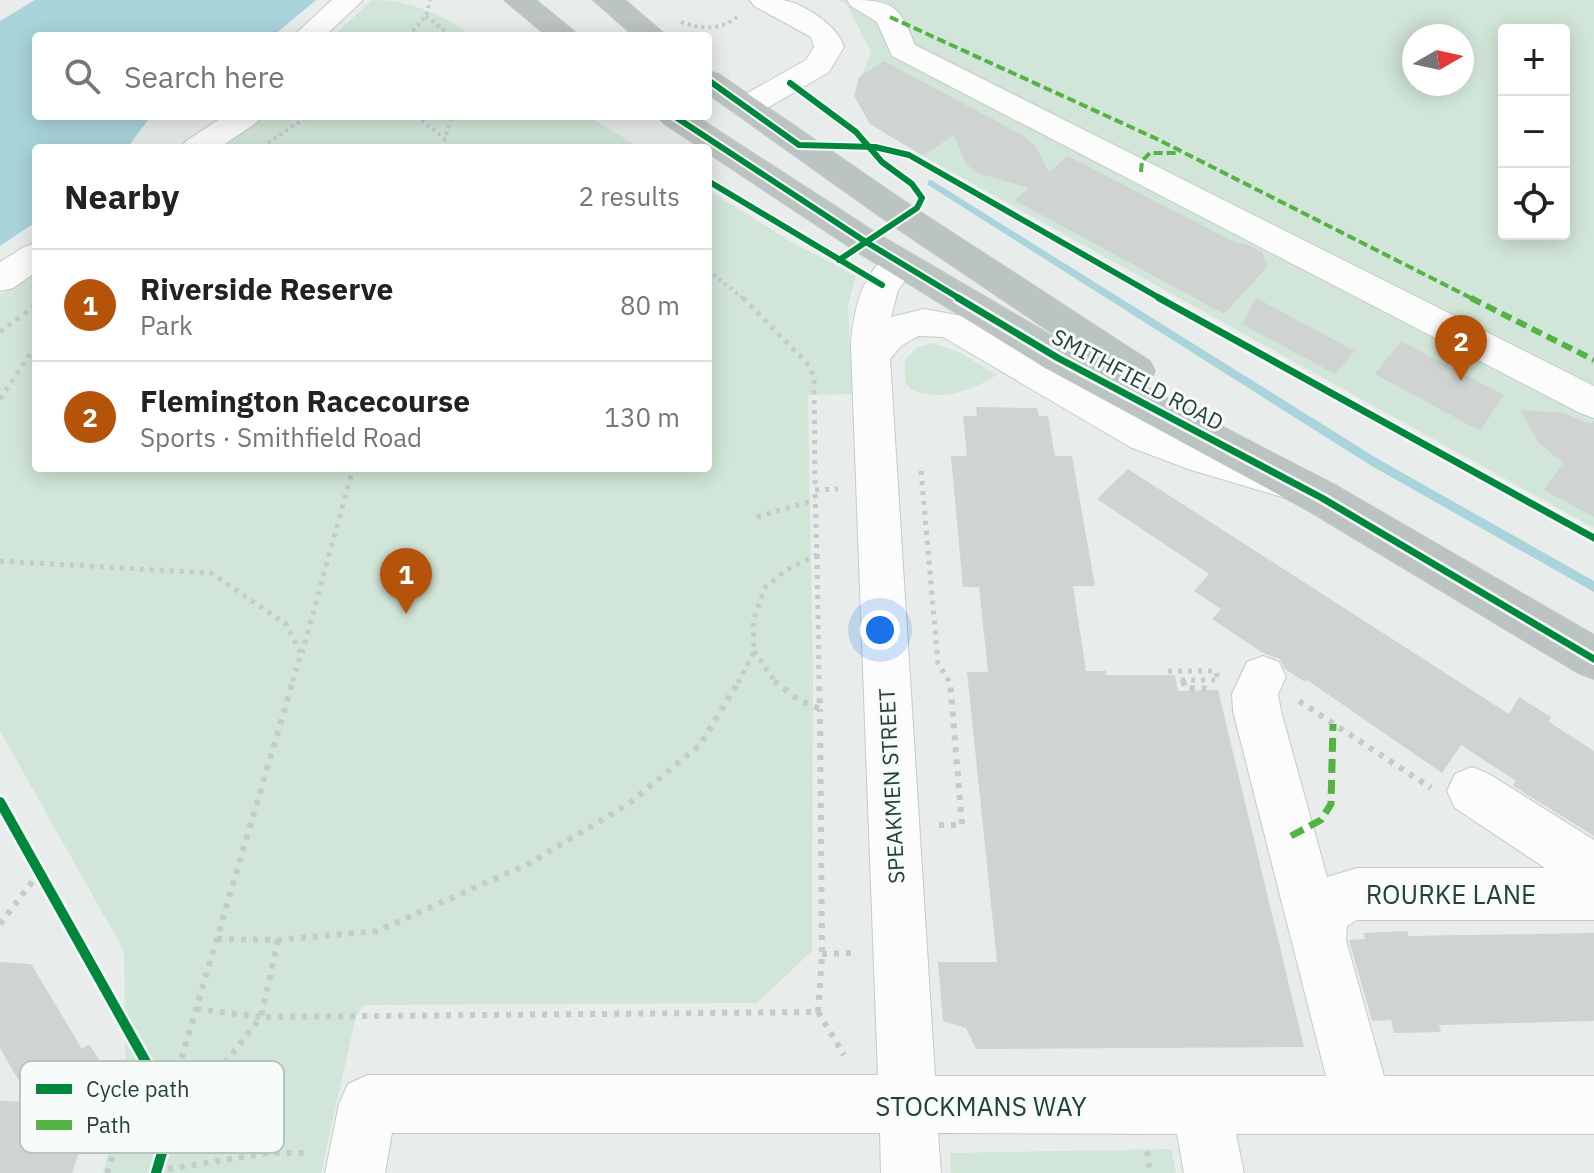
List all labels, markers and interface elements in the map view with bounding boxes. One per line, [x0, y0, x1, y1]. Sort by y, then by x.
north arrow [1402, 24, 1474, 96]
map controls [1498, 24, 1570, 240]
button: + [1498, 24, 1570, 96]
search box [32, 32, 712, 120]
icon: search [60, 54, 104, 98]
text: Search here [124, 57, 285, 96]
button: − [1498, 96, 1570, 168]
button: locate [1498, 168, 1570, 240]
text: Nearby [64, 174, 179, 218]
text: 2 results [578, 179, 680, 213]
text: Riverside Reserve [140, 269, 393, 308]
text: 1 [82, 288, 98, 322]
text: 80 m [620, 288, 680, 322]
text: Park [140, 308, 193, 342]
pin: 2 [1435, 315, 1487, 381]
street label: SMITHFIELD ROAD [1047, 322, 1229, 436]
text: Flemington Racecourse [140, 381, 470, 420]
text: 2 [82, 400, 98, 434]
text: 130 m [604, 400, 680, 434]
text: Sports · Smithfield Road [140, 420, 422, 454]
pin: 1 [380, 548, 432, 614]
your location [860, 610, 900, 650]
street label: SPEAKMEN STREET [871, 687, 911, 885]
street label: ROURKE LANE [1366, 877, 1536, 911]
legend [20, 1061, 284, 1153]
text: Cycle path [86, 1074, 190, 1103]
street label: STOCKMANS WAY [875, 1089, 1087, 1123]
text: Path [86, 1110, 131, 1139]

